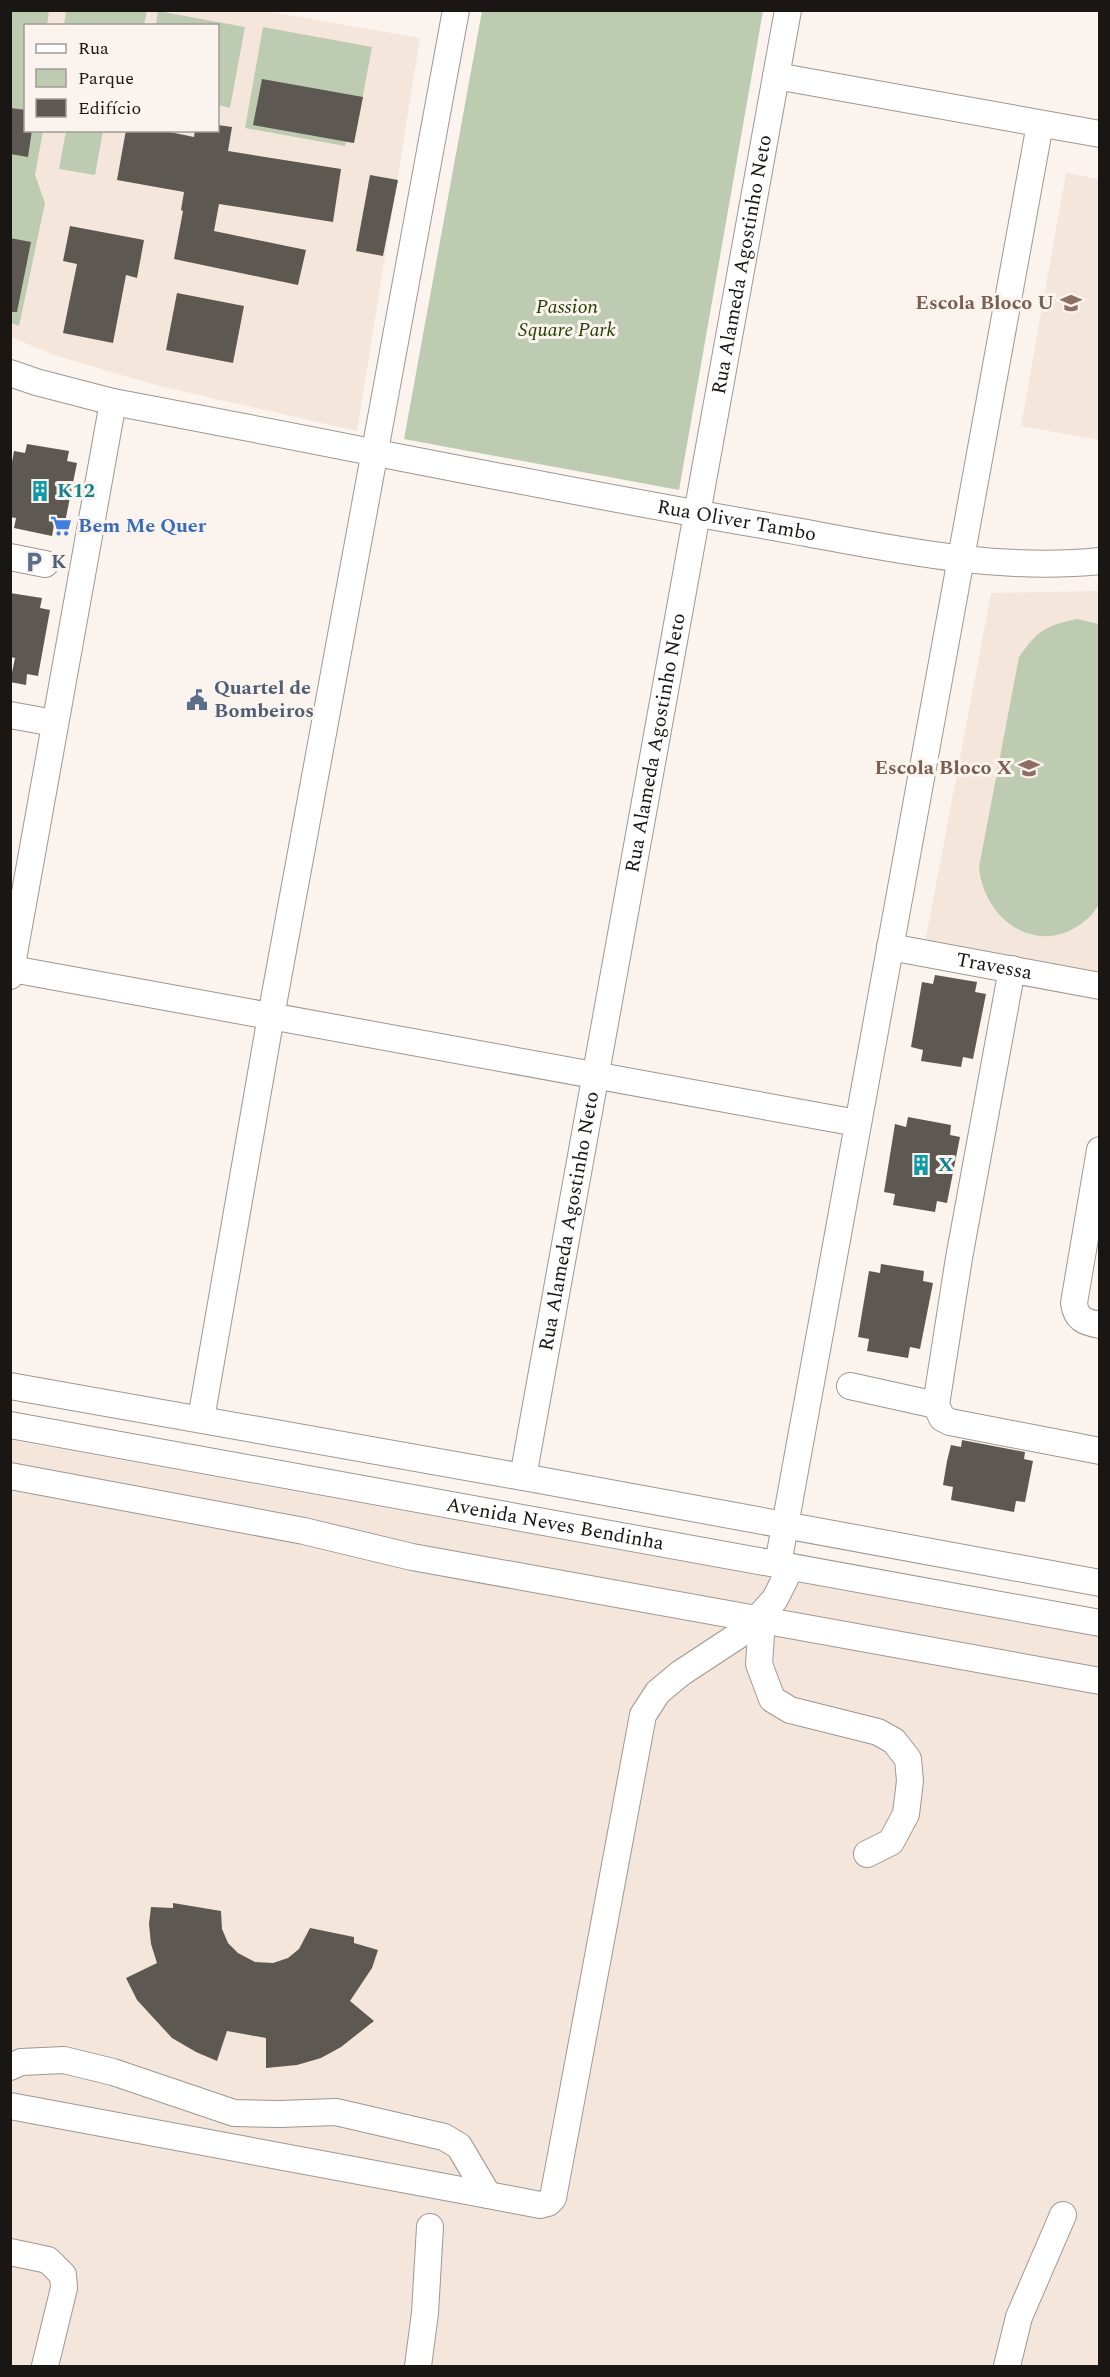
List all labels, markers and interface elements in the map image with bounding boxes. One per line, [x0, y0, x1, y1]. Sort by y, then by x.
legend [24, 24, 219, 132]
text: Rua [78, 35, 109, 62]
text: Parque [78, 65, 134, 92]
text: Edifício [78, 95, 141, 122]
street label: Rua Alameda Agostinho Neto [704, 132, 780, 397]
place label: Escola Bloco U [915, 288, 1054, 318]
school or university icon: Escola Bloco U [1059, 291, 1083, 315]
park label: Passion Square Park [518, 292, 617, 345]
place label: K12 [57, 476, 95, 506]
building icon: K12 [28, 479, 52, 503]
street label: Rua Oliver Tambo [655, 492, 819, 550]
place label: Bem Me Quer [78, 511, 207, 541]
supermarket icon: Bem Me Quer [49, 514, 73, 538]
place label: K [51, 547, 67, 577]
parking icon: K [22, 550, 46, 574]
street label: Rua Alameda Agostinho Neto [617, 611, 694, 875]
place label: Quartel de Bombeiros [214, 673, 314, 726]
public building icon: Quartel de Bombeiros [185, 688, 209, 712]
place label: Escola Bloco X [874, 753, 1012, 783]
school or university icon: Escola Bloco X [1017, 756, 1041, 780]
street label: Travessa [954, 945, 1035, 988]
street label: Rua Alameda Agostinho Neto [531, 1089, 607, 1353]
place label: X [938, 1150, 954, 1180]
building icon: X [909, 1153, 933, 1177]
street label: Avenida Neves Bendinha [444, 1490, 667, 1559]

